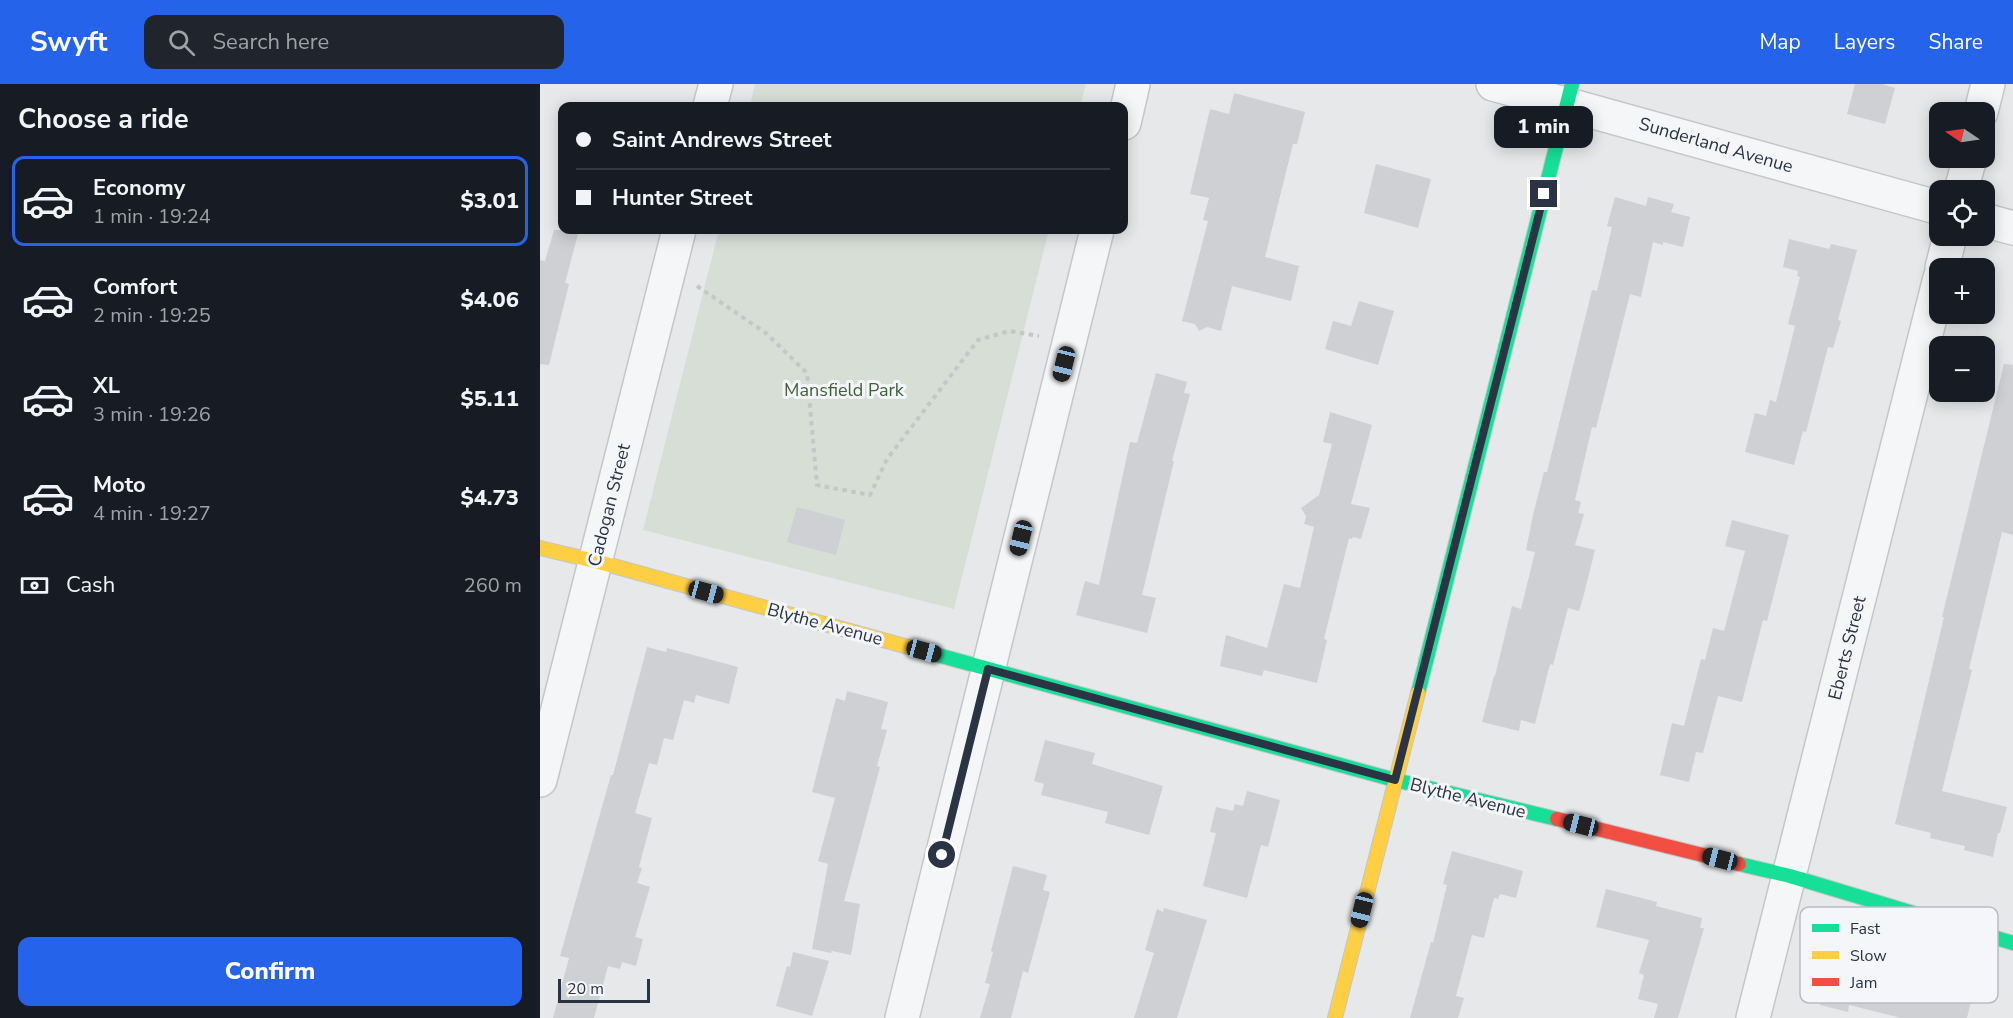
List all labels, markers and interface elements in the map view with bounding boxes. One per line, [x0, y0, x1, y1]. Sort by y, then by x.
search box [144, 15, 564, 69]
text: Swyft [30, 23, 108, 61]
icon: search [165, 26, 198, 59]
text: Search here [213, 27, 329, 57]
text: Map [1759, 28, 1801, 56]
text: Layers [1834, 28, 1895, 56]
text: Share [1928, 28, 1983, 56]
text: Choose a ride [18, 101, 189, 138]
north arrow [1929, 102, 1995, 168]
map controls [1929, 102, 1995, 402]
callout: 1 min [1494, 107, 1594, 149]
street label: Sunderland Avenue [1636, 111, 1796, 179]
text: 1 min [1517, 113, 1570, 140]
text: Saint Andrews Street [612, 125, 832, 155]
text: Economy [93, 173, 185, 203]
icon: car [21, 174, 75, 228]
route end [1530, 180, 1557, 207]
button: locate [1929, 180, 1995, 246]
text: Hunter Street [612, 183, 752, 213]
text: $3.01 [460, 186, 519, 216]
text: 1 min · 19:24 [93, 203, 211, 230]
button: + [1929, 258, 1995, 324]
text: Comfort [93, 272, 177, 302]
icon: car [21, 273, 75, 327]
text: $4.06 [460, 285, 519, 315]
text: 2 min · 19:25 [93, 302, 211, 329]
button: − [1929, 336, 1995, 402]
car [1051, 344, 1077, 384]
text: XL [93, 371, 120, 401]
icon: car [21, 372, 75, 426]
park label: Mansfield Park [784, 378, 905, 402]
text: $5.11 [460, 384, 519, 414]
text: 3 min · 19:26 [93, 401, 211, 428]
street label: Cadogan Street [582, 440, 636, 569]
text: Moto [93, 470, 146, 500]
icon: car [21, 471, 75, 525]
text: $4.73 [460, 483, 519, 513]
text: 4 min · 19:27 [93, 500, 211, 527]
car [1008, 518, 1034, 558]
icon: cash [18, 569, 51, 602]
text: Cash [66, 570, 115, 600]
text: 260 m [464, 572, 522, 599]
car [686, 579, 726, 605]
street label: Eberts Street [1823, 593, 1872, 702]
street label: Blythe Avenue [765, 597, 885, 651]
car [904, 638, 944, 664]
street label: Blythe Avenue [1408, 772, 1528, 824]
car [1561, 812, 1601, 838]
route start [928, 841, 955, 868]
car [1700, 846, 1740, 872]
car [1349, 890, 1375, 930]
legend [1800, 907, 1998, 1003]
text: Fast [1850, 918, 1881, 940]
button: Confirm [18, 937, 522, 1006]
text: Slow [1850, 945, 1887, 967]
text: Jam [1849, 972, 1877, 994]
scale bar [558, 976, 650, 1004]
text: 20 m [567, 978, 604, 1000]

